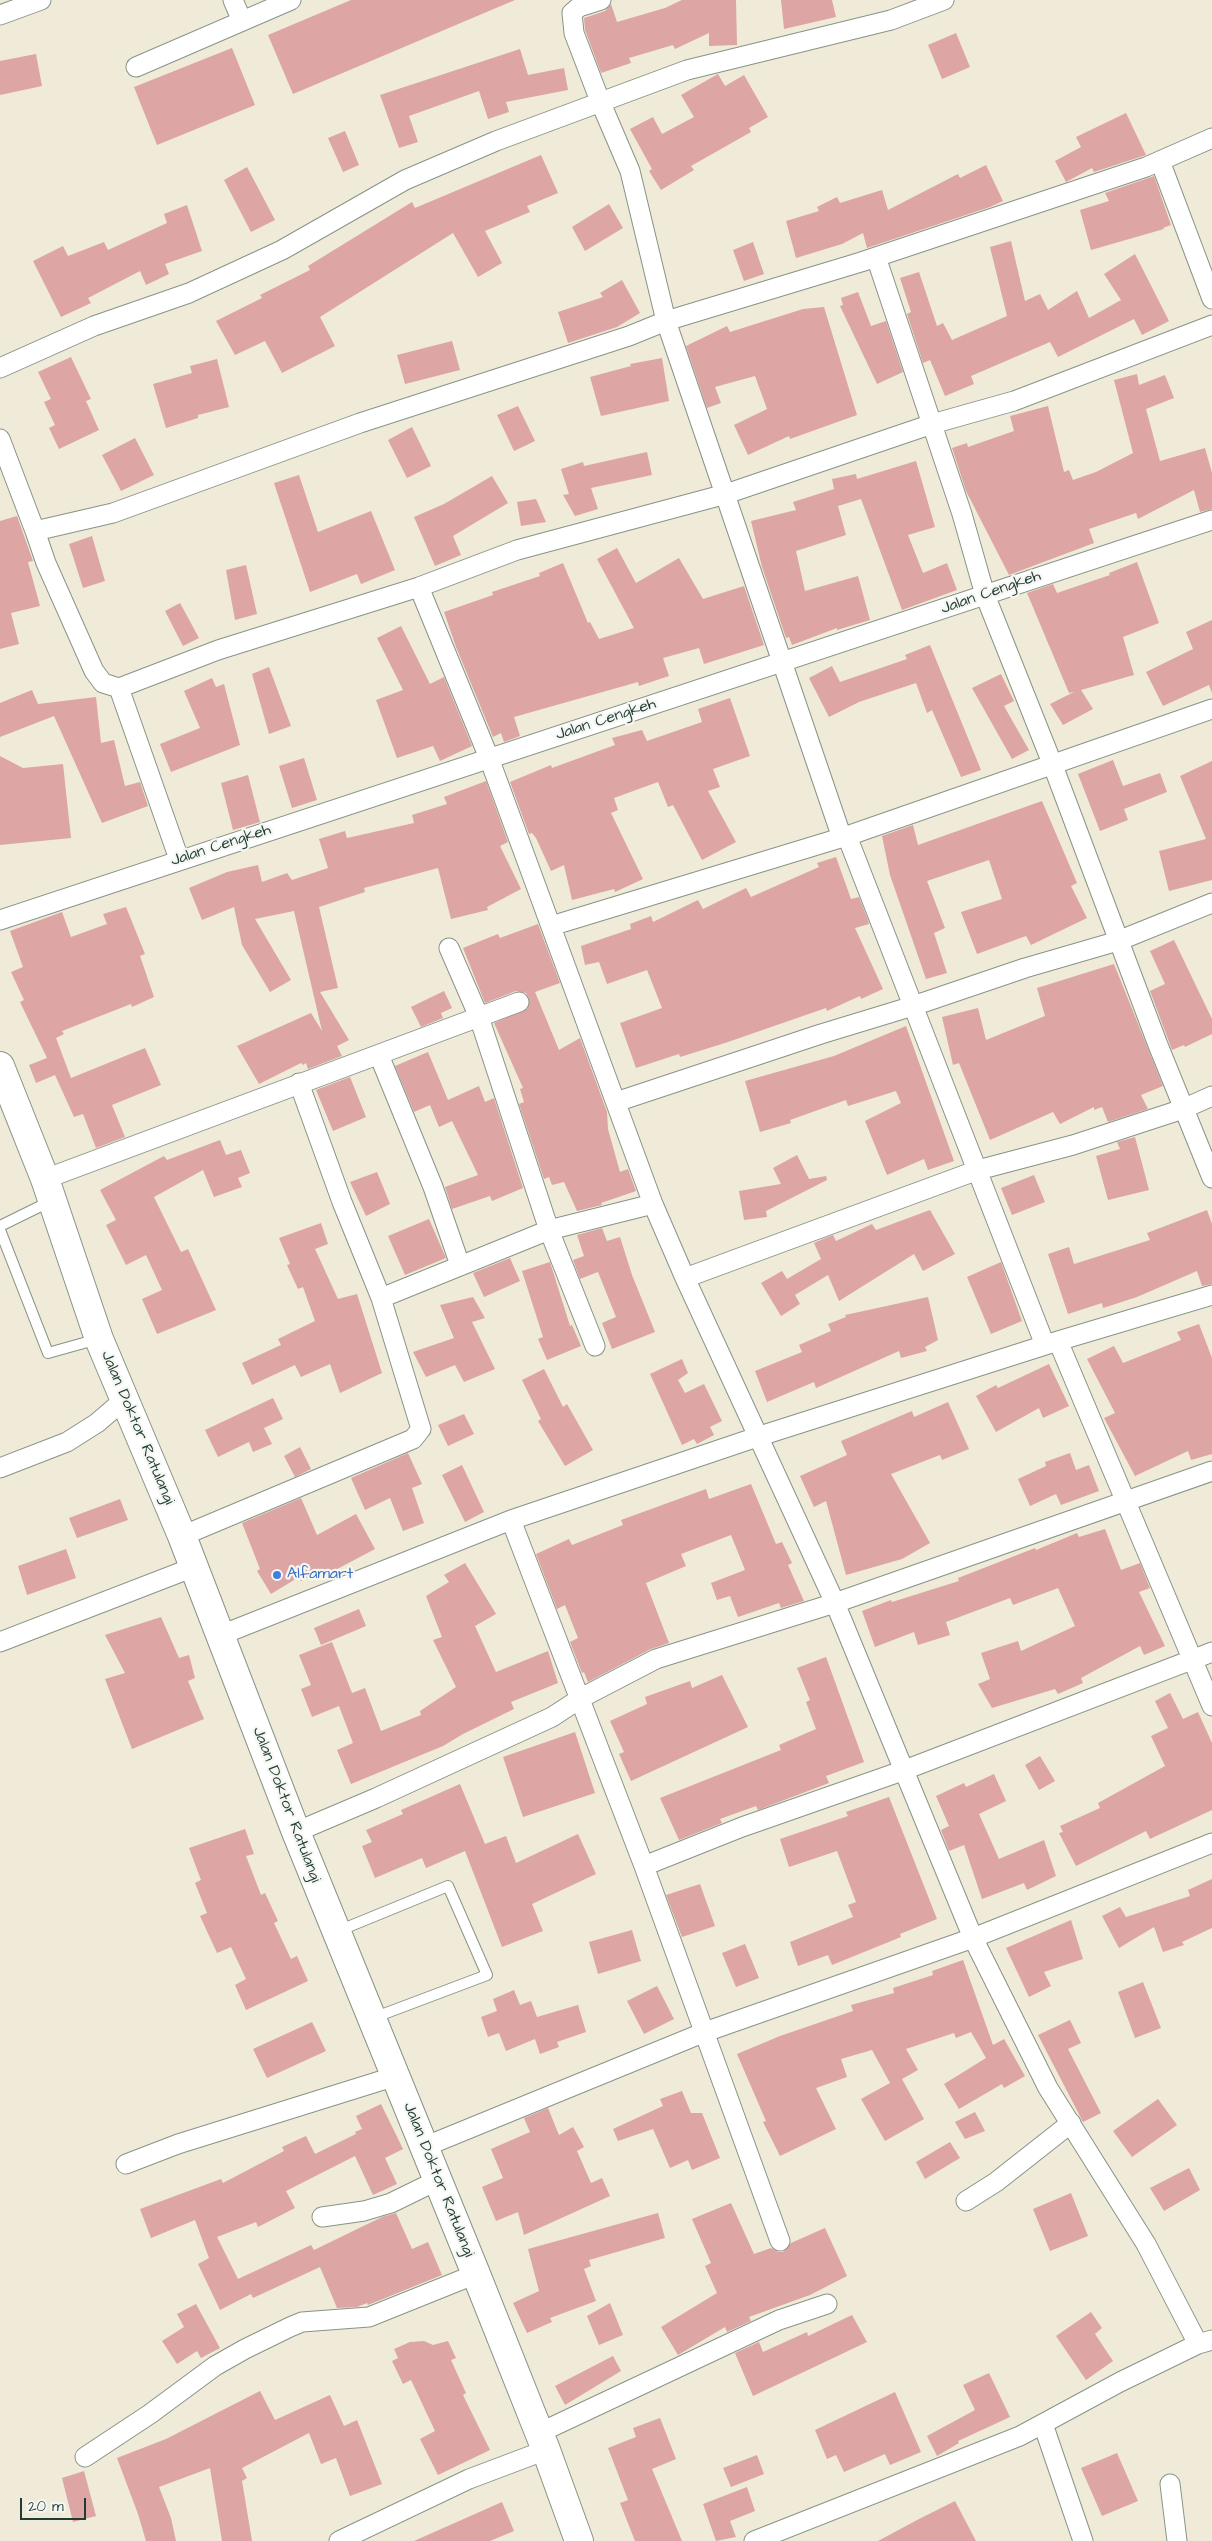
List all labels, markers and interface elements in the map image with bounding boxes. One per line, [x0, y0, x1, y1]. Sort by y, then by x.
street label: Jalan Cengkeh [939, 567, 1043, 619]
street label: Jalan Cengkeh [553, 695, 659, 745]
street label: Jalan Cengkeh [168, 821, 274, 871]
street label: Jalan Doktor Ratulangi [96, 1348, 178, 1508]
place label: Alfamart [287, 1565, 353, 1585]
marker: Alfamart [271, 1569, 283, 1581]
street label: Jalan Doktor Ratulangi [247, 1725, 325, 1885]
street label: Jalan Doktor Ratulangi [398, 2100, 478, 2260]
scale bar [22, 2488, 89, 2520]
text: 20 m [28, 2496, 64, 2517]

